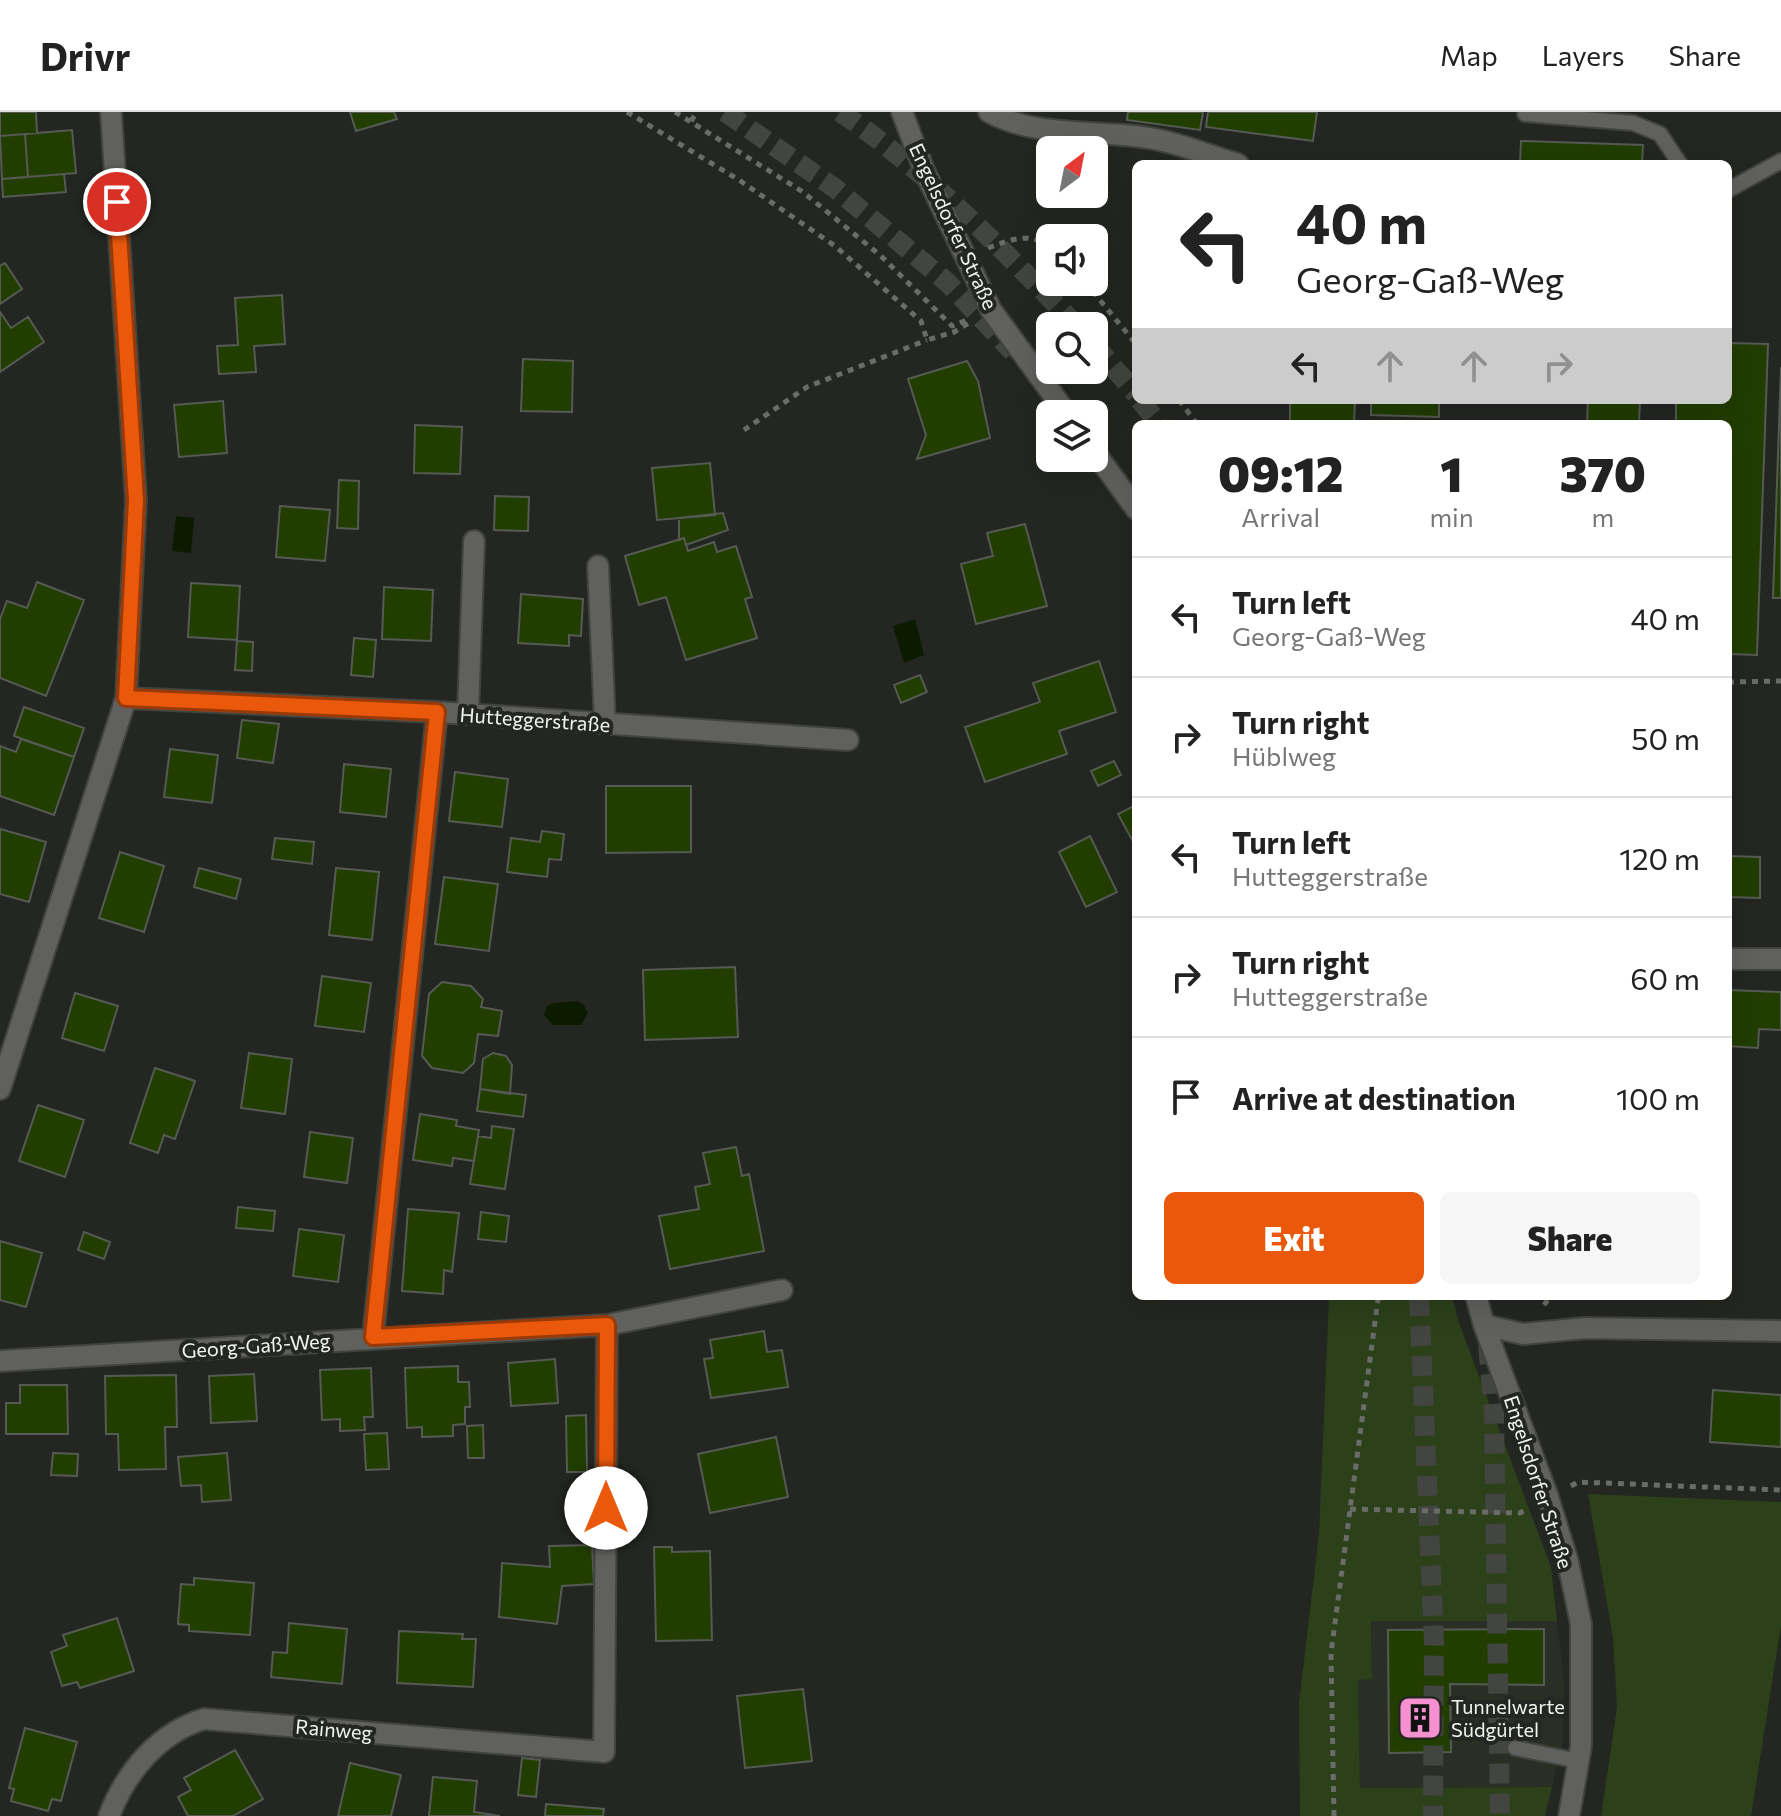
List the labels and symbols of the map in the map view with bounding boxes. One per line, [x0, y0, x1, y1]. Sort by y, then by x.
north arrow [1036, 136, 1108, 208]
street label: Engelsdorfer Straße [905, 139, 1003, 313]
pin [83, 168, 151, 236]
street label: Hutteggerstraße [459, 702, 611, 736]
street label: Georg-Gaß-Weg [181, 1328, 331, 1362]
street label: Engelsdorfer Straße [1500, 1392, 1578, 1572]
position arrow [564, 1466, 648, 1550]
building icon: Tunnelwarte Südgürtel [1396, 1694, 1444, 1742]
place label: Tunnelwarte Südgürtel [1451, 1694, 1565, 1741]
street label: Rainweg [294, 1714, 374, 1744]

